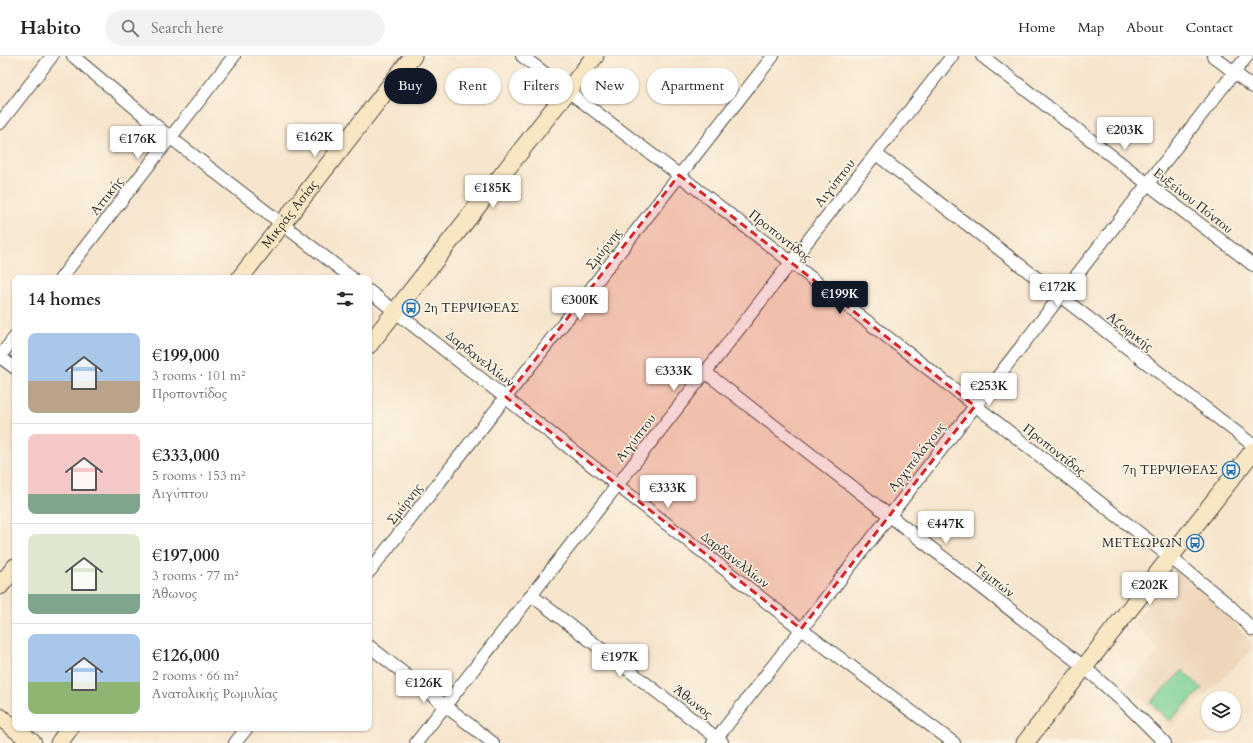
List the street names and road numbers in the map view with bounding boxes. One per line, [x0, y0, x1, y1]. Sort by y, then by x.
street label: Αιγύπτου [811, 155, 860, 211]
street label: Ευξείνου Πόντου [1149, 164, 1237, 238]
street label: Αττικής [86, 173, 128, 219]
street label: Μικράς Ασίας [257, 176, 322, 252]
street label: Προποντίδος [745, 206, 816, 267]
street label: Σμύρνης [582, 224, 626, 274]
street label: Αζοφικής [1103, 308, 1157, 356]
street label: Δαρδανελλίων [442, 326, 518, 392]
street label: Αιγύπτου [612, 410, 661, 466]
street label: Αρχιπελάγους [884, 418, 950, 496]
street label: Προποντίδος [1019, 420, 1090, 481]
street label: Σμύρνης [383, 479, 427, 529]
street label: Δαρδανελλίων [697, 527, 773, 593]
street label: Τεμπών [970, 558, 1018, 602]
street label: Άθωνος [670, 681, 717, 723]

